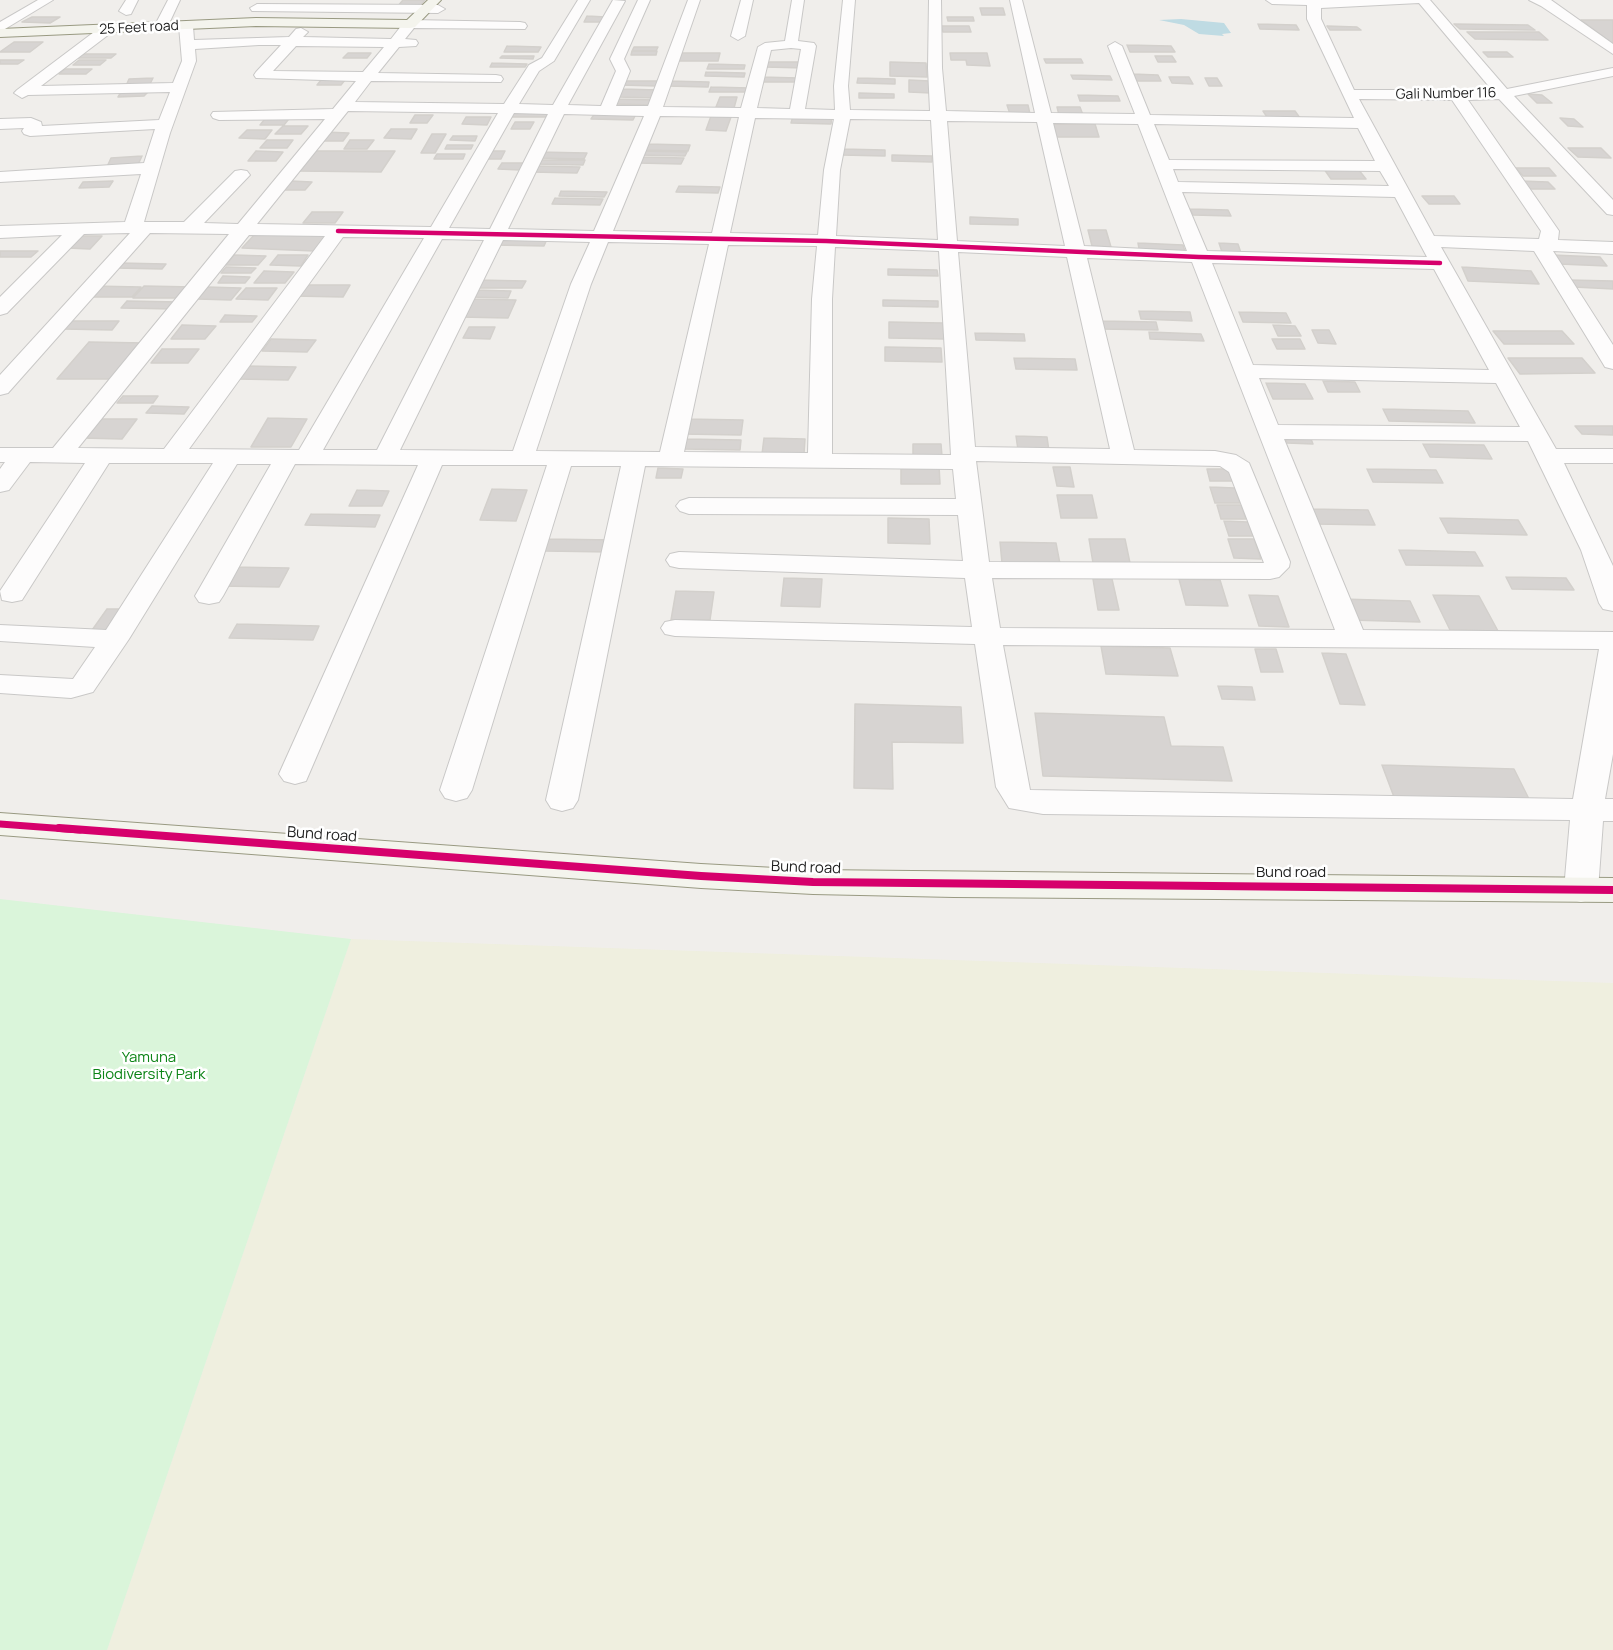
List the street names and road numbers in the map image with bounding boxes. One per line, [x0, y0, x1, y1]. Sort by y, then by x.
street label: 25 Feet road [99, 18, 179, 38]
street label: Gali Number 116 [1396, 85, 1496, 103]
street label: Bund road [286, 824, 358, 846]
street label: Bund road [771, 858, 841, 878]
street label: Bund road [1256, 864, 1326, 882]

